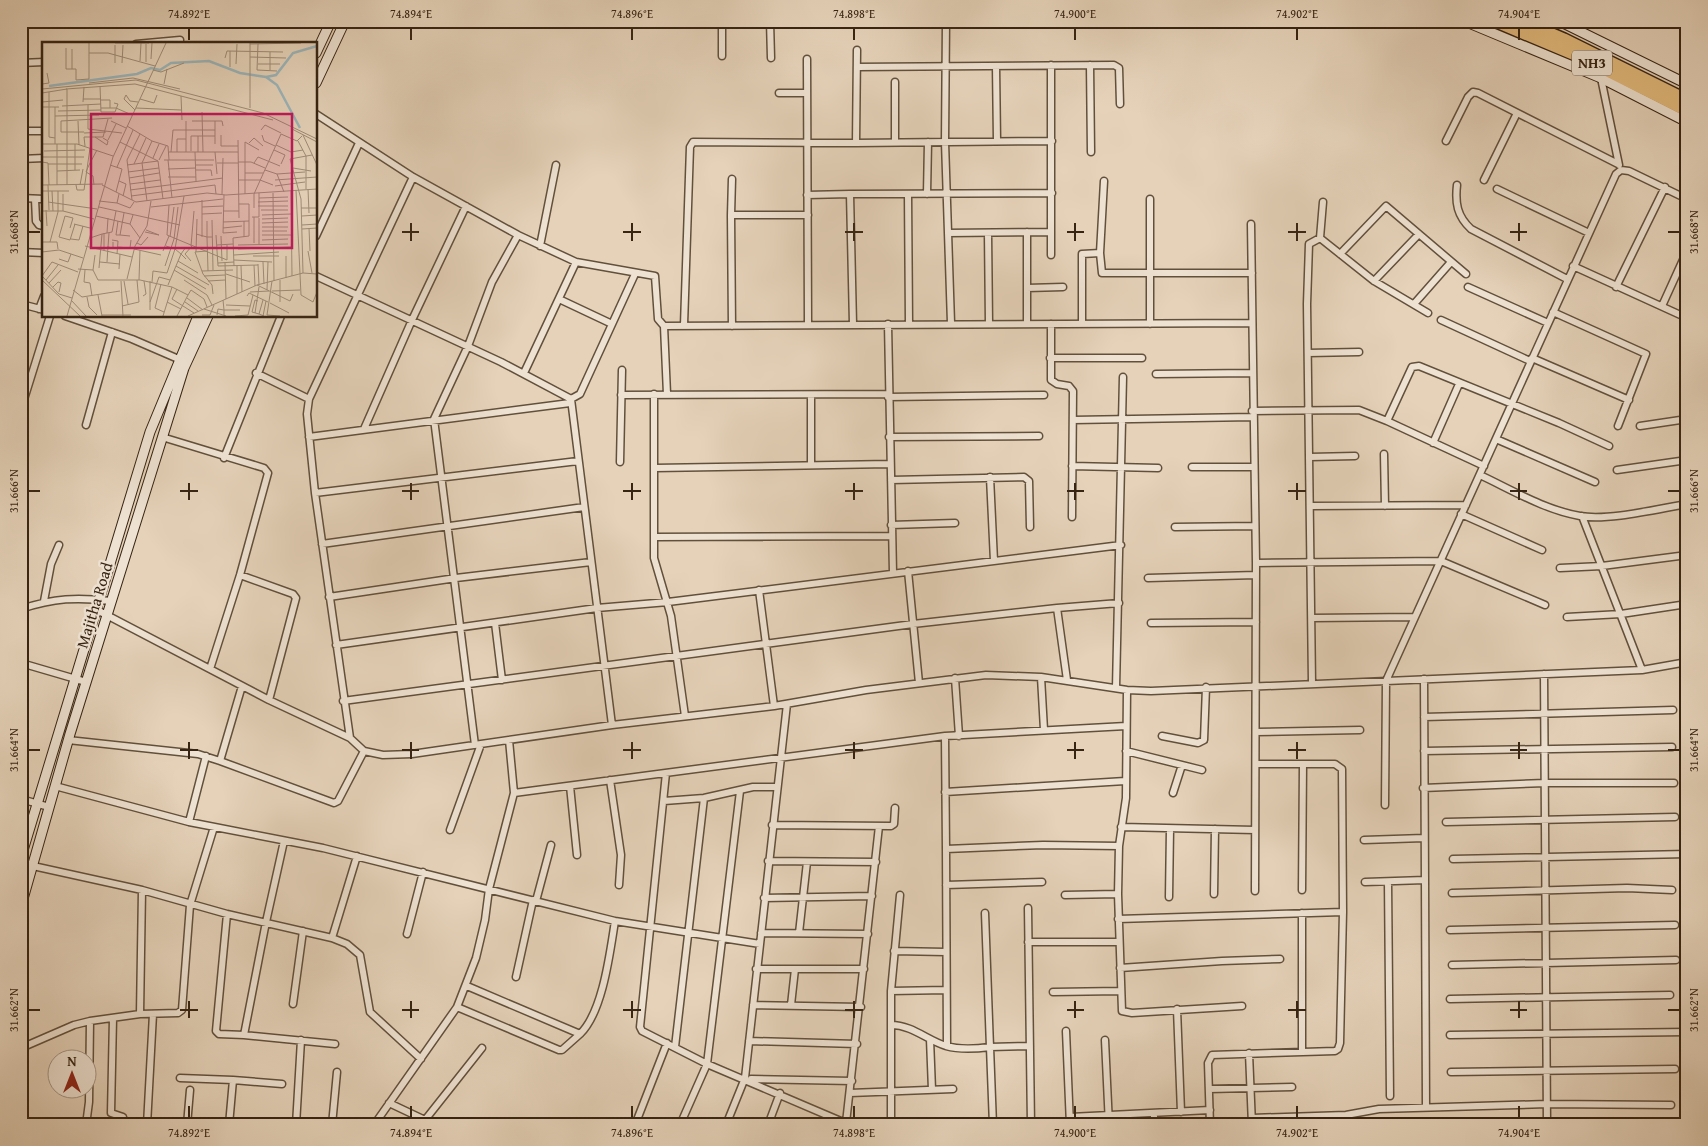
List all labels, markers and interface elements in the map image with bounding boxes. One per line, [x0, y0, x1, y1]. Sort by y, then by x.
text: 74.892°E [168, 5, 210, 22]
text: 74.894°E [390, 5, 432, 22]
text: 74.896°E [611, 5, 653, 22]
text: 74.898°E [833, 5, 875, 22]
text: 74.900°E [1054, 5, 1096, 22]
text: 74.902°E [1276, 5, 1318, 22]
text: 74.904°E [1498, 5, 1540, 22]
inset map [42, 42, 318, 318]
road number: NH3 [1572, 50, 1612, 76]
text: 31.668°N [5, 210, 22, 254]
text: 31.668°N [1685, 210, 1702, 254]
text: 31.666°N [5, 469, 22, 513]
text: 31.666°N [1685, 469, 1702, 513]
street label: Majitha Road [70, 559, 119, 651]
text: 31.664°N [5, 728, 22, 772]
text: 31.664°N [1685, 728, 1702, 772]
text: 31.662°N [5, 988, 22, 1032]
text: 31.662°N [1685, 988, 1702, 1032]
north arrow [48, 1048, 98, 1098]
text: N [67, 1051, 77, 1071]
text: 74.892°E [168, 1124, 210, 1141]
text: 74.894°E [390, 1124, 432, 1141]
text: 74.896°E [611, 1124, 653, 1141]
text: 74.898°E [833, 1124, 875, 1141]
text: 74.900°E [1054, 1124, 1096, 1141]
text: 74.902°E [1276, 1124, 1318, 1141]
text: 74.904°E [1498, 1124, 1540, 1141]

